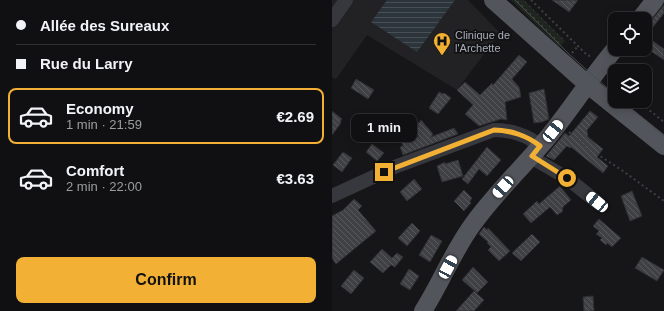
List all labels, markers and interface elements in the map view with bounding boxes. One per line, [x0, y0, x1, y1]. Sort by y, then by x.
map controls [608, 12, 652, 108]
button: locate [608, 12, 652, 56]
text: Allée des Sureaux [40, 17, 169, 34]
place label: Clinique de l'Archette [455, 29, 510, 54]
hospital icon: Clinique de l'Archette [432, 31, 452, 56]
text: Rue du Larry [40, 55, 133, 72]
button: layers [608, 64, 652, 108]
icon: car [18, 98, 54, 134]
text: Economy [66, 100, 134, 117]
text: €2.69 [276, 108, 314, 125]
callout: 1 min [351, 114, 417, 142]
text: 1 min · 21:59 [66, 117, 142, 132]
car [541, 118, 565, 144]
text: 1 min [367, 120, 401, 135]
icon: car [18, 160, 54, 196]
text: Comfort [66, 162, 124, 179]
route end [375, 163, 393, 181]
route start [558, 169, 576, 187]
text: €3.63 [276, 170, 314, 187]
car [491, 174, 515, 200]
text: 2 min · 22:00 [66, 179, 142, 194]
car [584, 190, 610, 214]
car [437, 254, 459, 280]
button: Confirm [16, 257, 316, 303]

